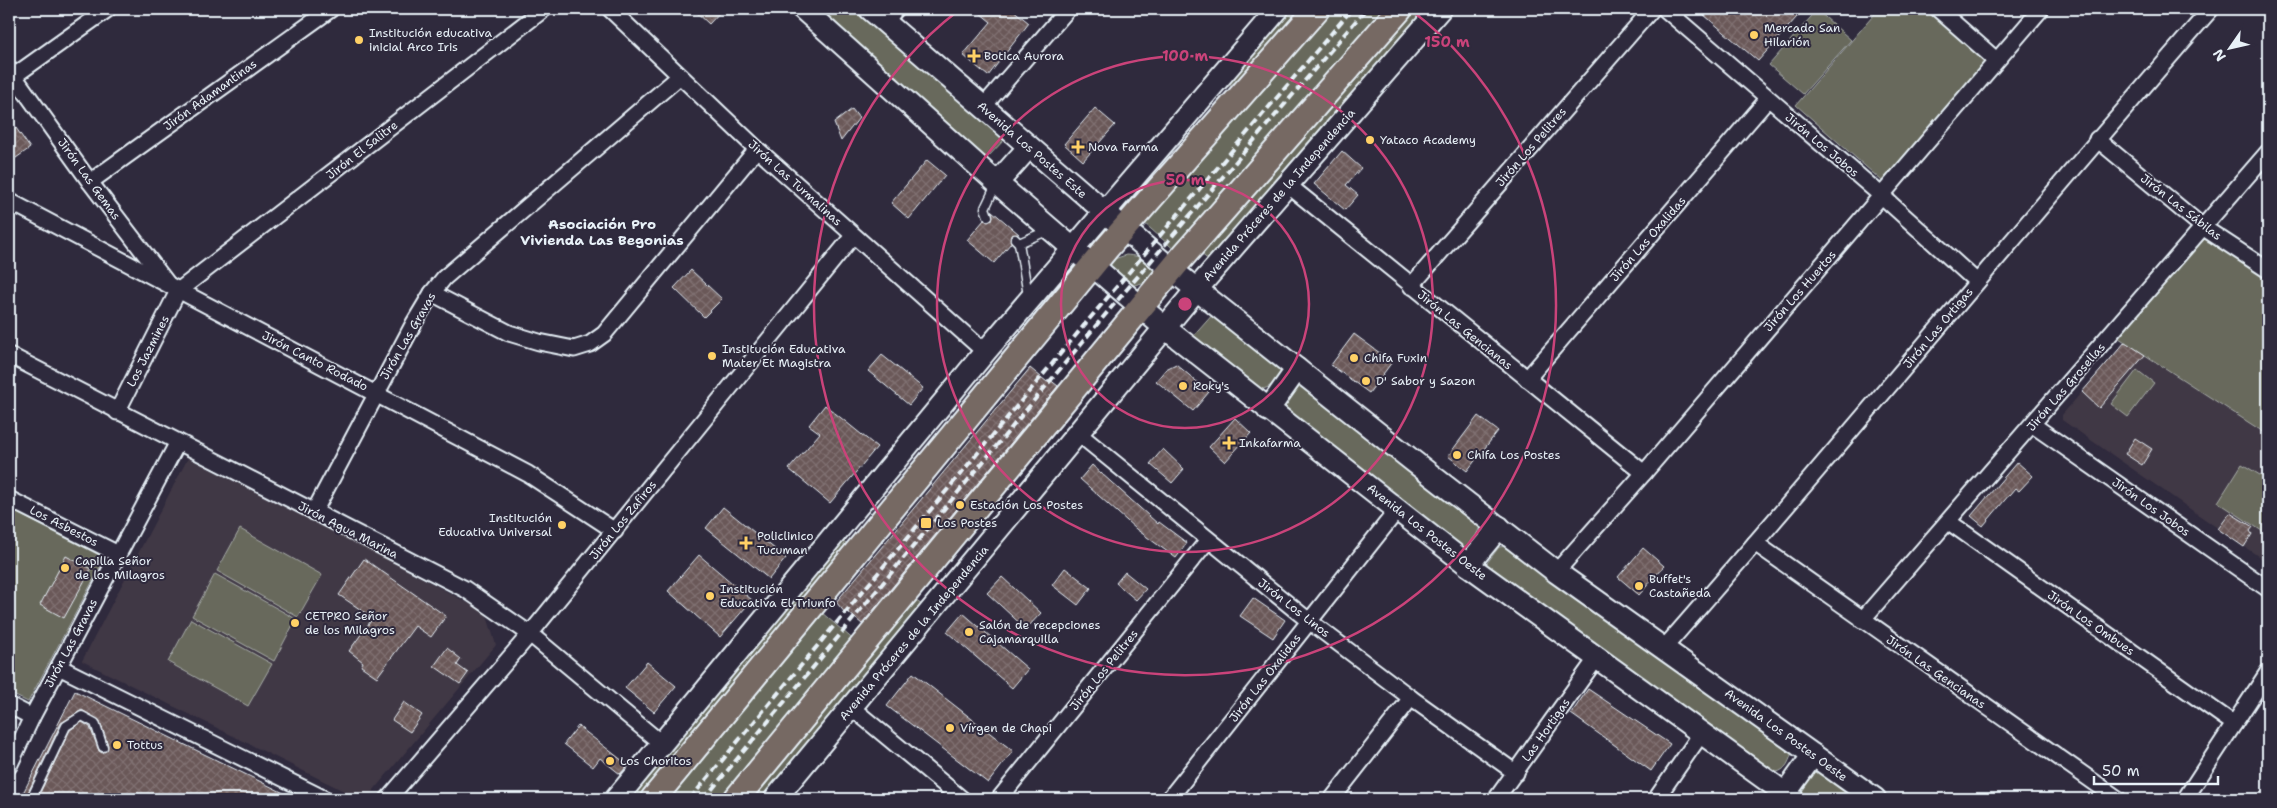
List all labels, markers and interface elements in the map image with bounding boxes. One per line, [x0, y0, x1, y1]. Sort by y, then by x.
place label: Mercado San Hilarión [1764, 20, 1840, 50]
north arrow [2204, 22, 2254, 72]
place label: Institución educativa inicial Arco Iris [369, 25, 493, 55]
marker: Mercado San Hilarión [1748, 29, 1760, 41]
text: 150 m [1424, 32, 1470, 52]
marker: Institución educativa inicial Arco Iris [353, 34, 365, 46]
text: 100 m [1162, 46, 1208, 66]
text: N [2209, 46, 2230, 65]
place label: Botica Aurora [984, 48, 1064, 64]
marker: Botica Aurora [968, 50, 980, 62]
street label: Jirón Adamantinas [160, 56, 260, 134]
street label: Avenida Los Postes Este [974, 98, 1090, 202]
street label: Jirón Los Pelitres [1492, 104, 1570, 190]
street label: Avenida Próceres de la Independencia [1199, 105, 1359, 285]
street label: Jirón Los Jobos [1782, 109, 1862, 181]
street label: Jirón El Salitre [323, 117, 401, 183]
place label: Yataco Academy [1380, 132, 1476, 148]
marker: Yataco Academy [1364, 134, 1376, 146]
street label: Jirón Las Gemas [54, 135, 124, 223]
street label: Jirón Las Turmalinas [745, 136, 845, 230]
place label: Nova Farma [1088, 139, 1159, 155]
marker: Nova Farma [1072, 141, 1084, 153]
text: 50 m [1166, 170, 1205, 190]
street label: Jirón Las Sábilas [2137, 170, 2225, 244]
street label: Jirón Las Oxalidas [1607, 193, 1690, 285]
district label: Asociación Pro Vivienda Las Begonias [520, 215, 684, 249]
street label: Jirón Los Huertos [1760, 247, 1840, 335]
street label: Jirón Las Ortigas [1899, 284, 1977, 372]
street label: Jirón Las Gencianas [1414, 287, 1516, 373]
street label: Jirón Las Gravas [376, 289, 440, 383]
centre of rings [1176, 295, 1194, 313]
street label: Los Jazmines [123, 312, 173, 389]
street label: Jirón Canto Rodado [259, 327, 371, 395]
street label: Jirón Las Grosellas [2023, 339, 2109, 435]
place label: Institución Educativa Mater Et Magistra [722, 341, 846, 371]
marker: Institución Educativa Mater Et Magistra [706, 350, 718, 362]
place label: Chifa Fuxin [1364, 350, 1427, 366]
marker: Chifa Fuxin [1348, 352, 1360, 364]
place label: D' Sabor y Sazon [1376, 373, 1475, 389]
marker: D' Sabor y Sazon [1360, 375, 1372, 387]
place label: Roky's [1193, 378, 1229, 394]
marker: Roky's [1177, 380, 1189, 392]
place label: Inkafarma [1239, 435, 1301, 451]
marker: Inkafarma [1223, 437, 1235, 449]
place label: Chifa Los Postes [1467, 447, 1560, 463]
marker: Chifa Los Postes [1451, 449, 1463, 461]
street label: Jirón Los Jobos [2109, 474, 2193, 540]
street label: Jirón Los Zafiros [586, 477, 660, 563]
street label: Avenida Los Postes Oeste [1364, 480, 1490, 584]
place label: Estación Los Postes [970, 497, 1083, 513]
street label: Jirón Agua Marina [295, 498, 401, 562]
marker: Estación Los Postes [954, 499, 966, 511]
street label: Los Asbestos [27, 502, 101, 550]
place label: Institución Educativa Universal [438, 510, 552, 540]
place label: Los Postes [937, 515, 997, 531]
marker: Los Postes [919, 516, 933, 530]
marker: Institución Educativa Universal [556, 519, 568, 531]
place label: Policlinico Tucuman [757, 528, 814, 558]
marker: Policlinico Tucuman [739, 536, 753, 550]
street label: Avenida Próceres de la Independencia [836, 542, 993, 724]
place label: Capilla Señor de los Milagros [75, 553, 165, 583]
marker: Capilla Señor de los Milagros [59, 562, 71, 574]
place label: Buffet's Castañeda [1649, 571, 1711, 601]
street label: Jirón Los Linos [1255, 575, 1333, 641]
marker: Buffet's Castañeda [1633, 580, 1645, 592]
place label: Institución Educativa El Triunfo [720, 581, 836, 611]
street label: Jirón Los Ombues [2044, 587, 2138, 659]
marker: Institución Educativa El Triunfo [704, 590, 716, 602]
street label: Jirón Las Gravas [41, 596, 101, 690]
place label: CETPRO Señor de los Milagros [305, 608, 395, 638]
marker: CETPRO Señor de los Milagros [289, 617, 301, 629]
place label: Salón de recepciones Cajamarquilla [979, 617, 1101, 647]
marker: Salón de recepciones Cajamarquilla [963, 626, 975, 638]
street label: Jirón Los Pelitres [1066, 626, 1142, 714]
street label: Jirón Las Oxalidas [1225, 630, 1305, 725]
street label: Jirón Las Gencianas [1883, 632, 1989, 712]
street label: Avenida Los Postes Oeste [1721, 685, 1851, 785]
street label: Las Hortigas [1518, 695, 1574, 765]
place label: Vírgen de Chapi [960, 720, 1052, 736]
marker: Vírgen de Chapi [944, 722, 956, 734]
place label: Tottus [127, 737, 163, 753]
marker: Tottus [111, 739, 123, 751]
place label: Los Choritos [620, 753, 692, 769]
scale bar [2094, 753, 2218, 785]
marker: Los Choritos [604, 755, 616, 767]
text: 50 m [2102, 761, 2140, 781]

